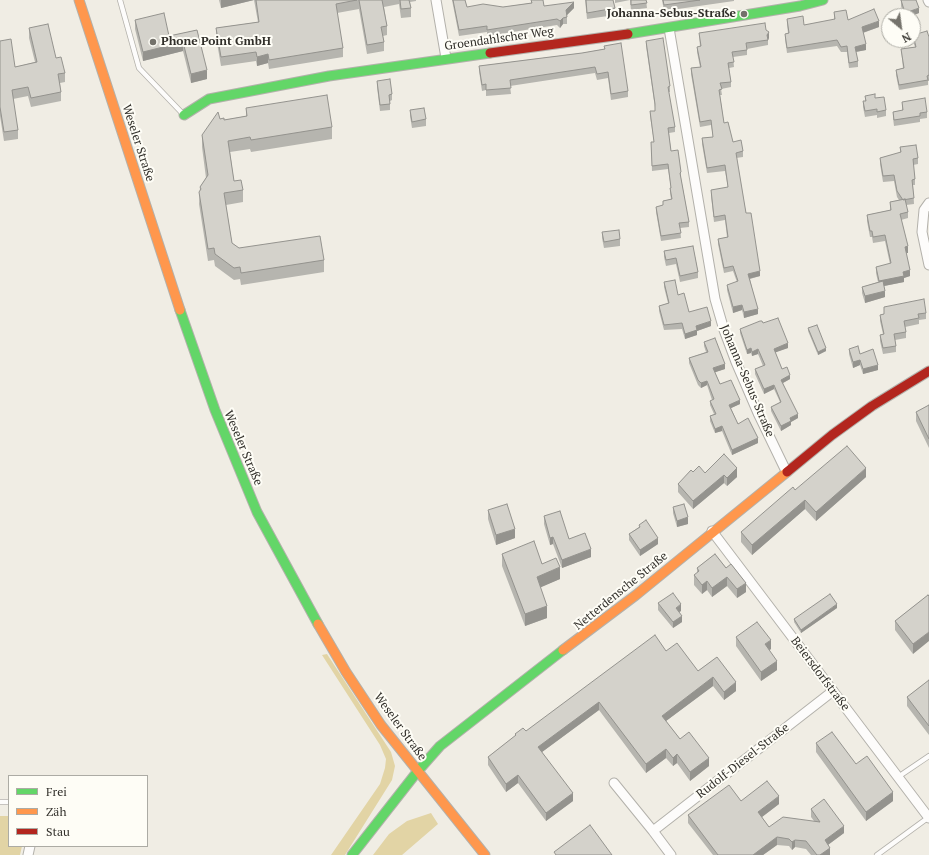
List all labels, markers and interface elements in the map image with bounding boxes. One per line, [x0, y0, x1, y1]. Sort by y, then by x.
place label: Johanna-Sebus-Straße [607, 7, 736, 21]
north arrow [881, 8, 921, 48]
marker: Johanna-Sebus-Straße [739, 9, 749, 19]
street label: Groendahlscher Weg [443, 24, 555, 54]
text: N [899, 29, 913, 46]
place label: Phone Point GmbH [161, 35, 271, 49]
marker: Phone Point GmbH [148, 37, 158, 47]
street label: Weseler Straße [119, 103, 157, 183]
street label: Johanna-Sebus-Straße [717, 323, 777, 439]
street label: Weseler Straße [221, 408, 265, 488]
street label: Netterdensche Straße [571, 549, 671, 633]
street label: Beiersdorfstraße [788, 634, 852, 714]
street label: Weseler Straße [371, 690, 429, 764]
street label: Rudolf-Diesel-Straße [694, 720, 792, 802]
legend [8, 775, 148, 847]
text: Frei [46, 784, 67, 799]
text: Zäh [46, 804, 66, 819]
text: Stau [46, 824, 70, 839]

